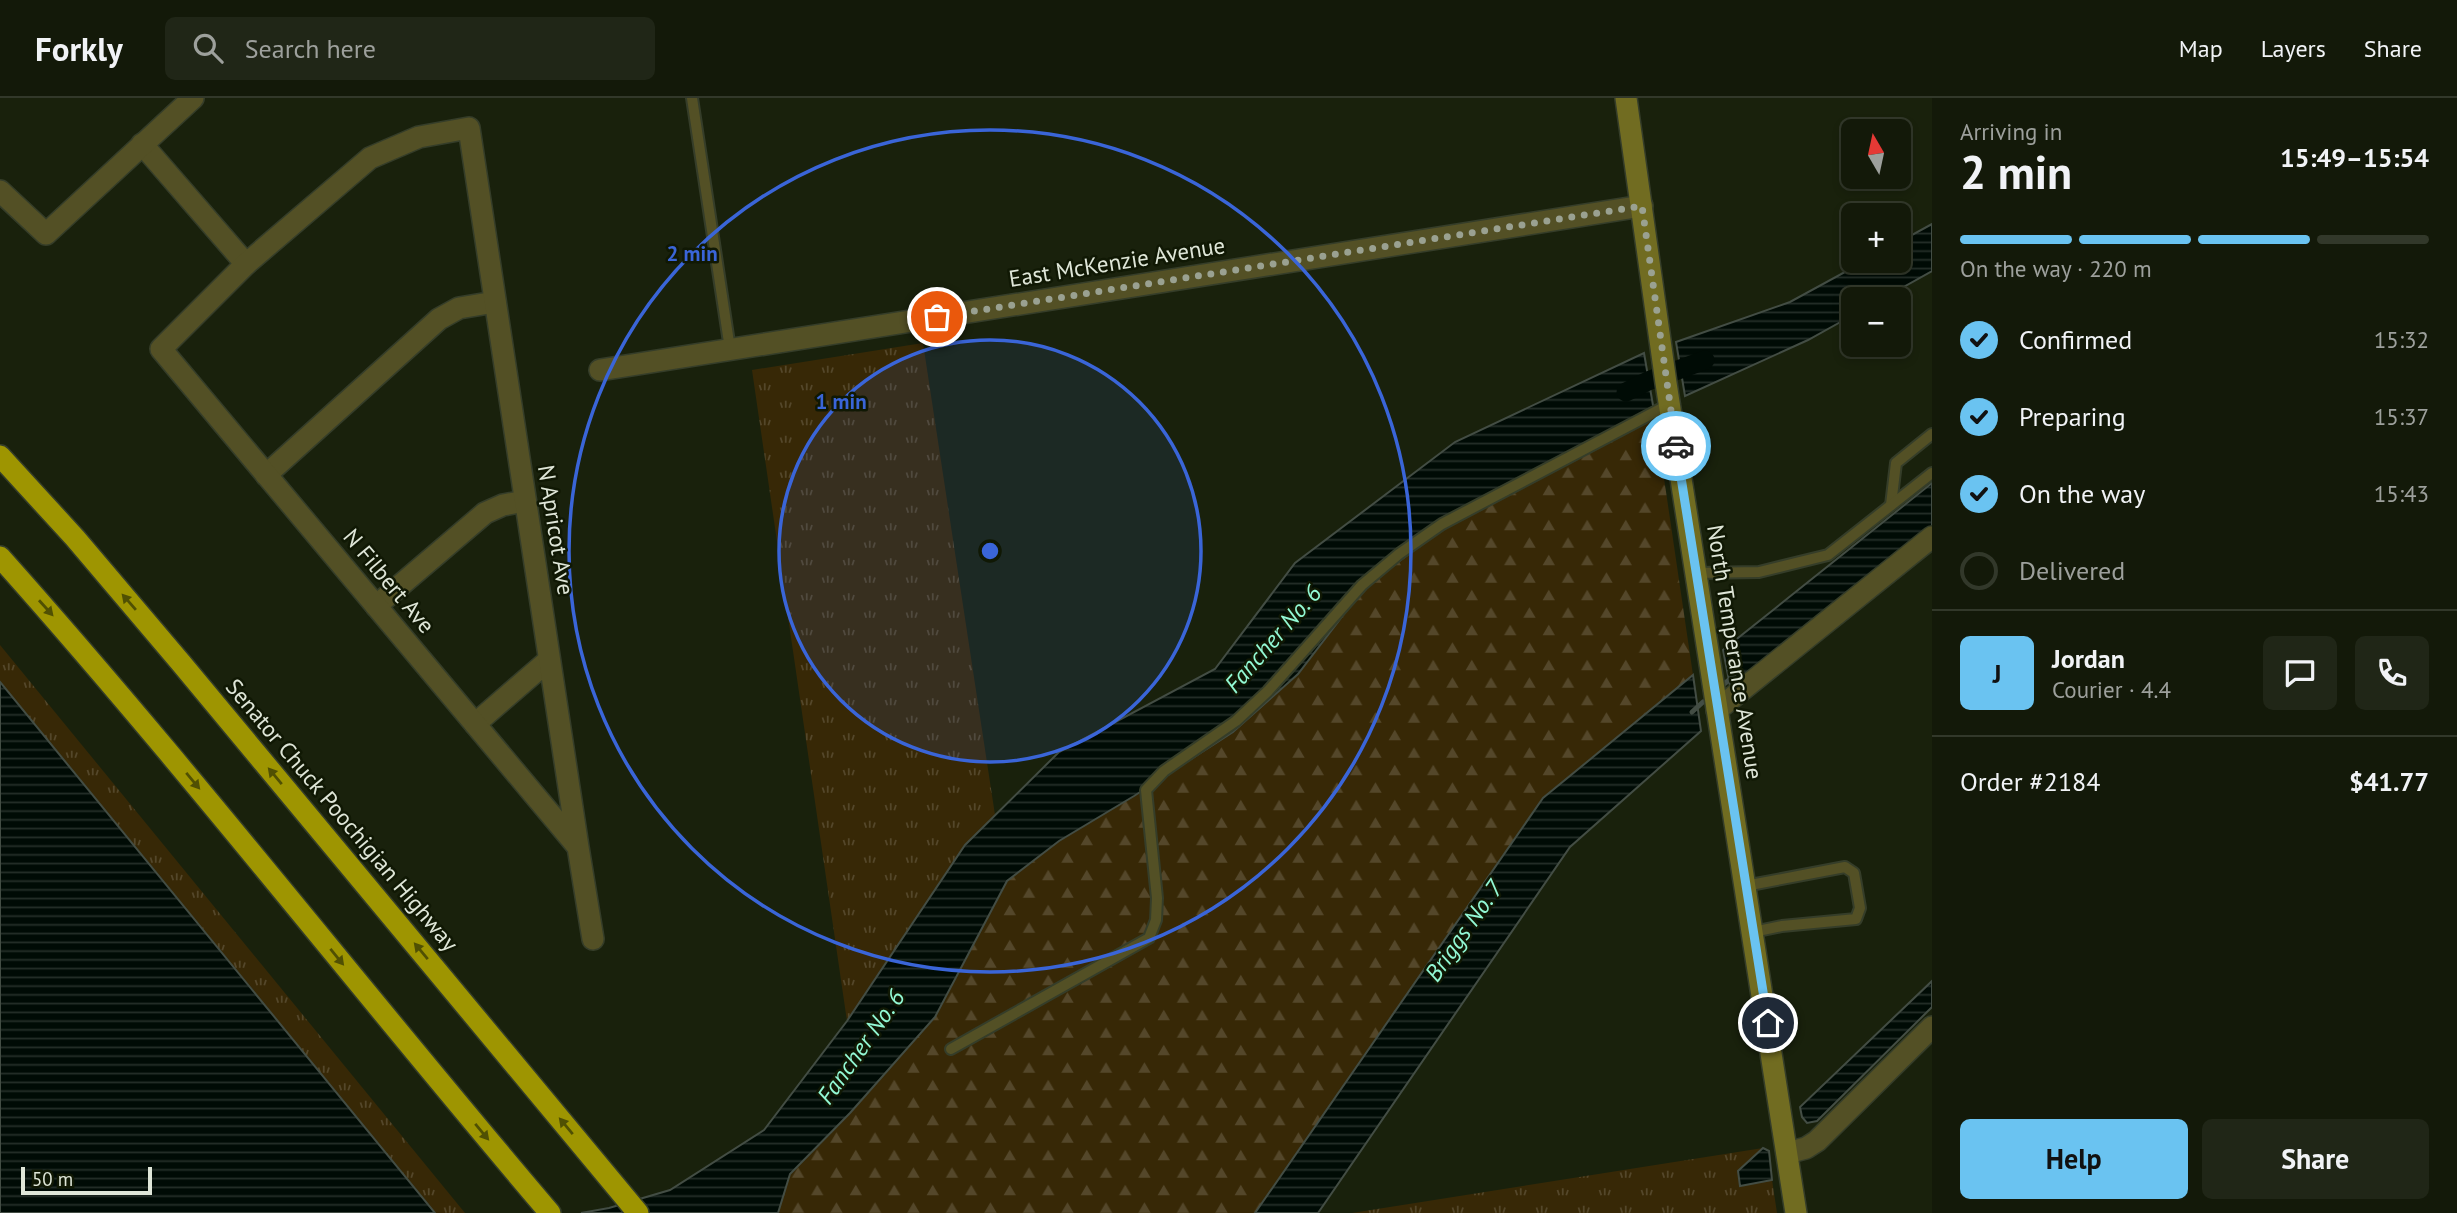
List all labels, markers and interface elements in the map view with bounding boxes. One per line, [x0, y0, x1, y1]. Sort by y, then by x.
search box [165, 17, 655, 80]
text: Forkly [35, 27, 123, 70]
icon: search [189, 29, 227, 67]
text: Search here [245, 32, 376, 65]
text: Map [2179, 33, 2223, 64]
text: Layers [2261, 33, 2326, 64]
text: Share [2364, 33, 2422, 64]
text: Arriving in [1960, 117, 2062, 146]
north arrow [1841, 119, 1911, 189]
map controls [1841, 119, 1911, 357]
text: 15:49–15:54 [2280, 141, 2429, 174]
text: 2 min [1960, 142, 2072, 202]
button: + [1841, 203, 1911, 273]
street label: East McKenzie Avenue [1007, 230, 1227, 293]
text: 2 min [666, 240, 718, 267]
text: On the way · 220 m [1960, 254, 2152, 283]
pin [907, 287, 967, 347]
button: − [1841, 287, 1911, 357]
icon: bag [918, 298, 956, 336]
icon: check [1960, 321, 1998, 359]
text: Confirmed [2019, 323, 2132, 356]
text: 15:32 [2374, 325, 2429, 354]
text: 1 min [815, 388, 867, 415]
icon: check [1960, 398, 1998, 436]
text: Preparing [2019, 400, 2126, 433]
text: 15:37 [2374, 402, 2429, 431]
courier [1641, 411, 1711, 481]
icon: car [1657, 427, 1695, 465]
street label: N Apricot Ave [532, 463, 581, 597]
icon: check [1960, 475, 1998, 513]
text: On the way [2019, 477, 2145, 510]
text: 15:43 [2374, 479, 2429, 508]
street label: N Filbert Ave [337, 523, 441, 639]
street label: North Temperance Avenue [1701, 523, 1770, 781]
centre of rings [978, 539, 1002, 563]
text: Delivered [2019, 554, 2125, 587]
water label: Fancher No. 6 [1217, 578, 1328, 699]
one-way arrow [122, 593, 137, 610]
one-way arrow [37, 599, 53, 616]
button: chat [2263, 636, 2337, 710]
button: phone [2355, 636, 2429, 710]
text: Jordan [2052, 642, 2125, 675]
text: J [1993, 657, 2001, 690]
street label: Senator Chuck Poochigian Highway [220, 673, 465, 957]
text: Courier · 4.4 [2052, 675, 2171, 704]
text: Order #2184 [1960, 765, 2100, 798]
text: $41.77 [2349, 765, 2429, 798]
one-way arrow [268, 767, 283, 784]
one-way arrow [185, 772, 201, 790]
water label: Briggs No. 7 [1418, 873, 1511, 987]
one-way arrow [413, 942, 428, 960]
one-way arrow [330, 948, 345, 966]
water label: Fancher No. 6 [810, 983, 911, 1110]
pin [1738, 993, 1798, 1053]
icon: home [1749, 1004, 1787, 1042]
one-way arrow [559, 1117, 574, 1134]
button: Help [1960, 1119, 2188, 1199]
button: Share [2202, 1119, 2429, 1199]
one-way arrow [474, 1124, 489, 1141]
scale bar [21, 1164, 152, 1196]
text: 50 m [32, 1167, 73, 1191]

